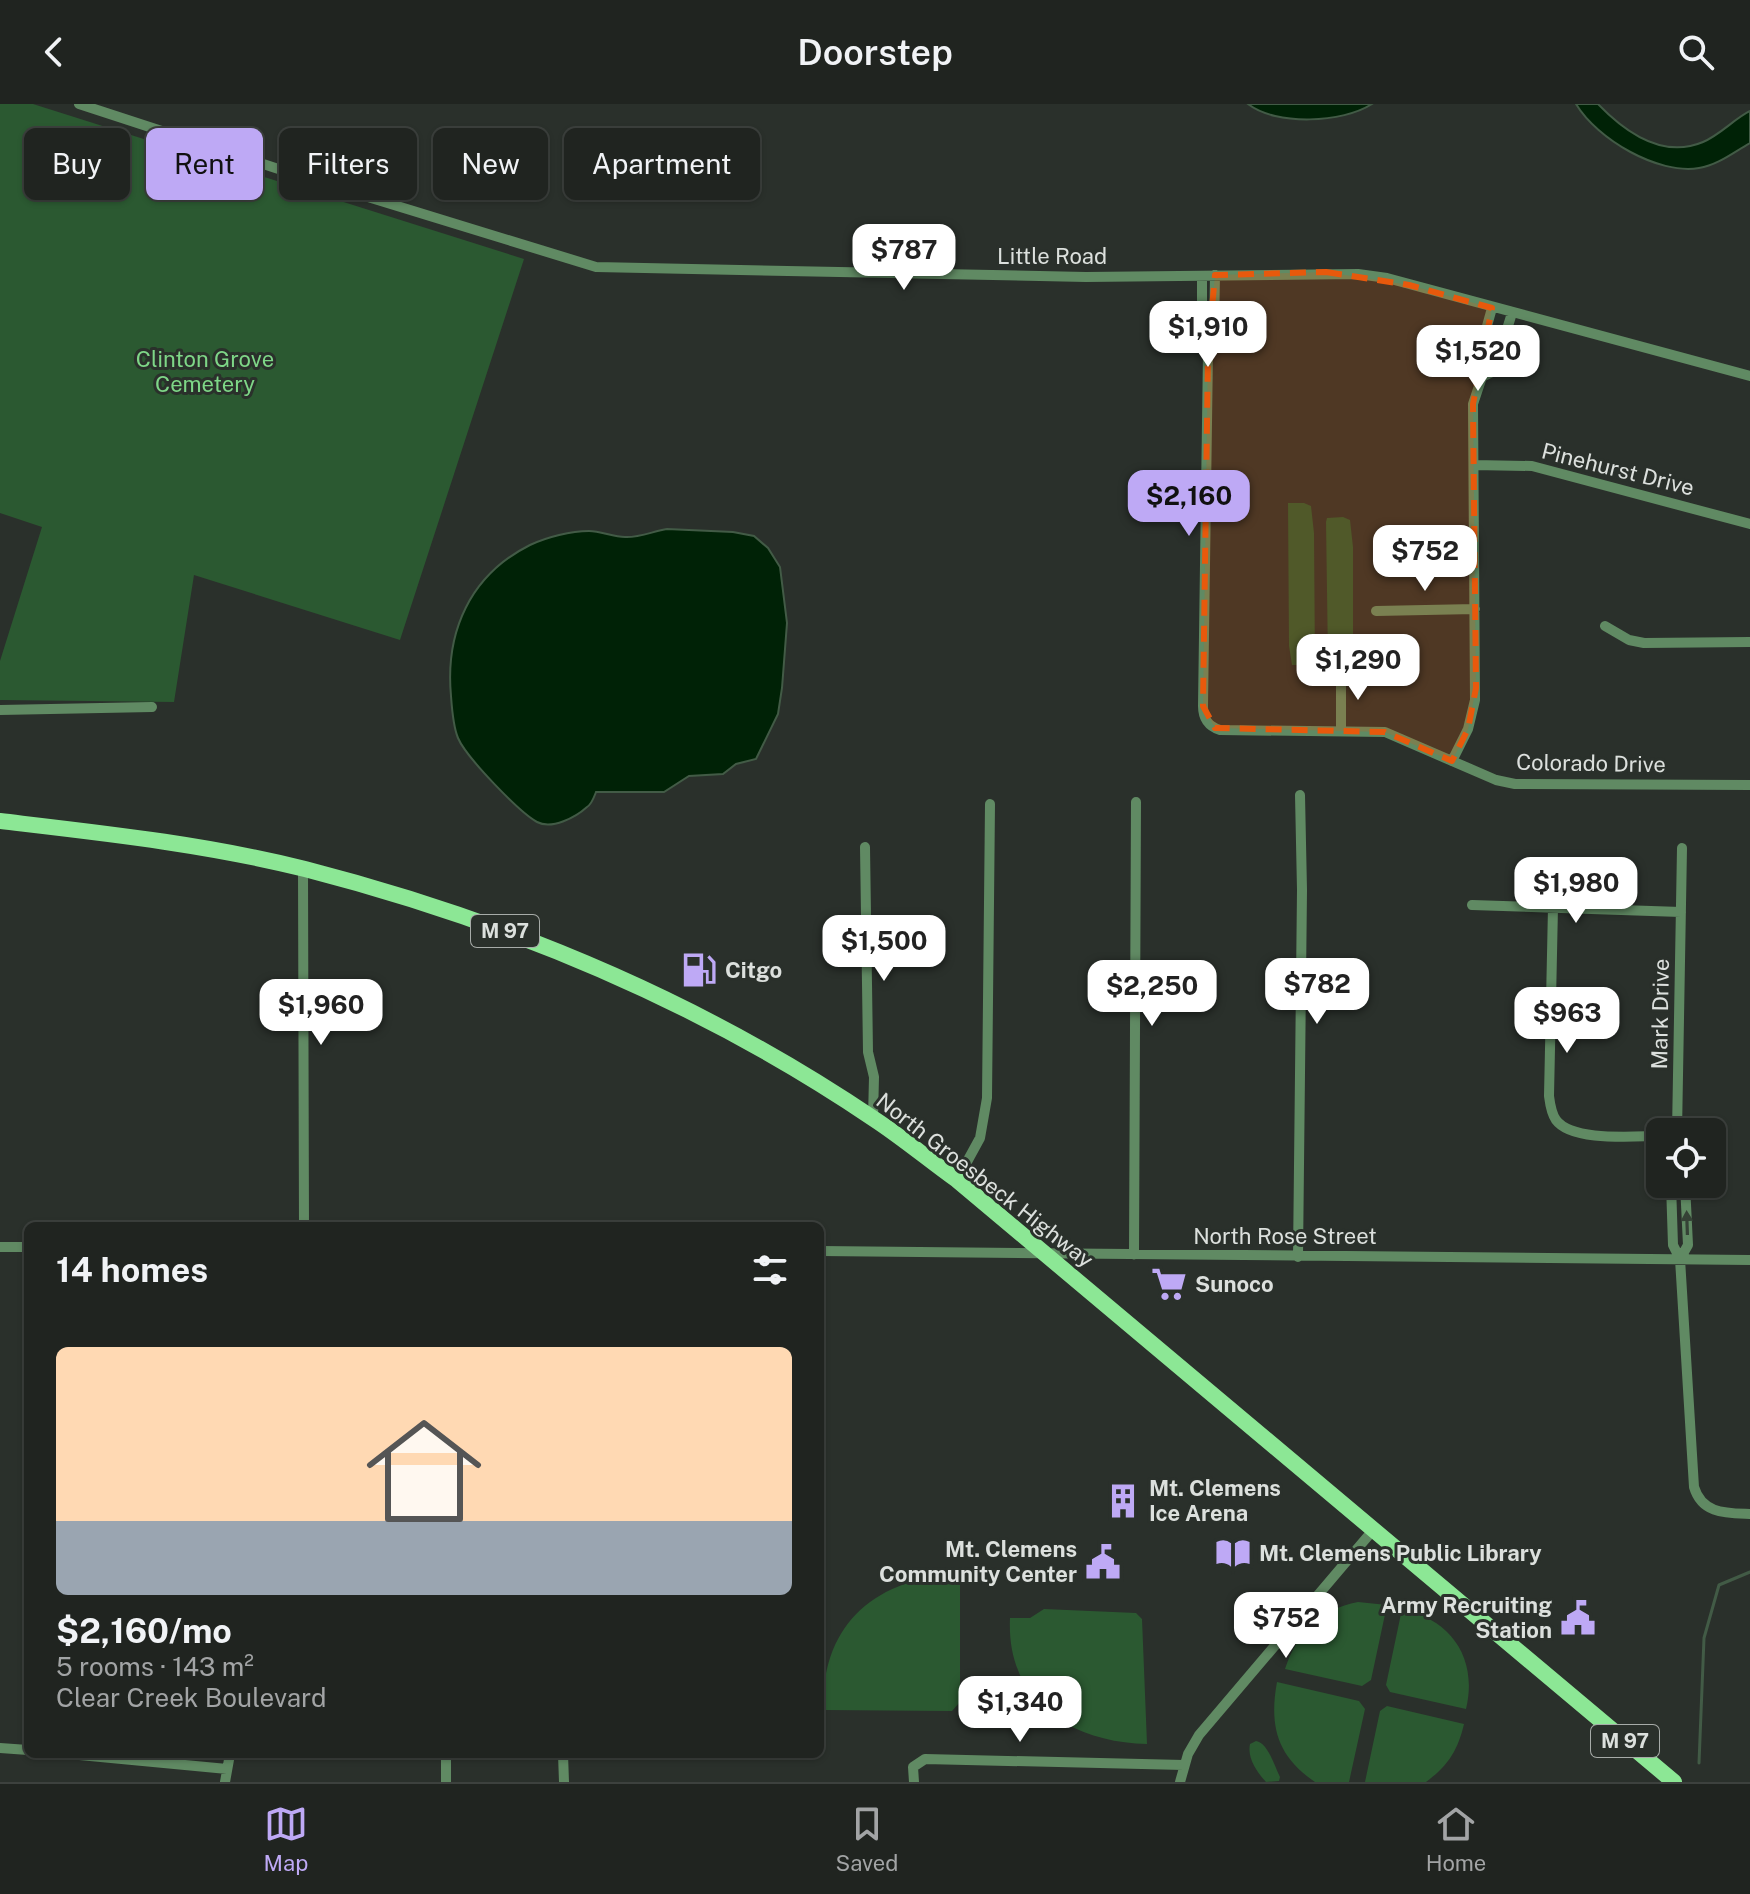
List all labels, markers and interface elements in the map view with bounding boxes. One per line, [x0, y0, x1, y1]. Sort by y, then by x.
icon: back [32, 30, 76, 74]
icon: search [1674, 30, 1718, 74]
text: Doorstep [797, 31, 953, 73]
chip: Buy [24, 128, 130, 200]
chip: Rent [146, 128, 263, 200]
chip: Filters [279, 128, 417, 200]
chip: New [433, 128, 548, 200]
chip: Apartment [564, 128, 760, 200]
pin: $787 [857, 224, 951, 292]
text: $787 [870, 234, 938, 265]
street label: Little Road [997, 243, 1107, 269]
pin: $1,910 [1143, 301, 1273, 369]
text: $1,910 [1167, 311, 1249, 342]
pin: $1,520 [1413, 325, 1543, 393]
text: $1,520 [1435, 335, 1521, 366]
park label: Clinton Grove Cemetery [136, 346, 274, 397]
street label: Pinehurst Drive [1539, 437, 1697, 501]
pin: $2,160 [1124, 470, 1254, 538]
text: $2,160 [1146, 480, 1232, 511]
pin: $752 [1378, 525, 1472, 593]
text: $752 [1391, 535, 1459, 566]
pin: $1,290 [1293, 634, 1423, 702]
text: $1,290 [1315, 644, 1401, 675]
street label: Colorado Drive [1516, 749, 1666, 777]
pin: $1,980 [1511, 857, 1641, 925]
text: $1,980 [1532, 867, 1620, 898]
road number: M 97 [471, 915, 539, 947]
pin: $1,500 [819, 915, 949, 983]
text: $1,500 [840, 925, 928, 956]
fuel station icon: Citgo [680, 951, 718, 989]
place label: Citgo [725, 957, 782, 983]
pin: $782 [1270, 958, 1364, 1026]
street label: Mark Drive [1646, 959, 1674, 1069]
pin: $2,250 [1087, 960, 1217, 1028]
text: $782 [1283, 968, 1351, 999]
text: $2,250 [1106, 970, 1198, 1001]
pin: $1,960 [256, 979, 386, 1047]
pin: $963 [1520, 987, 1614, 1055]
text: $1,960 [278, 989, 364, 1020]
text: $963 [1532, 997, 1602, 1028]
street label: North Groesbeck Highway [871, 1087, 1099, 1273]
map controls [1646, 1118, 1726, 1198]
button: locate [1646, 1118, 1726, 1198]
one-way arrow [1680, 1210, 1693, 1235]
street label: North Rose Street [1193, 1223, 1377, 1249]
icon: filters [748, 1248, 792, 1292]
text: 14 homes [56, 1250, 208, 1290]
supermarket icon: Sunoco [1150, 1265, 1188, 1303]
place label: Sunoco [1195, 1271, 1274, 1297]
icon: home [352, 1399, 496, 1543]
place label: Mt. Clemens Ice Arena [1149, 1475, 1281, 1526]
building icon: Mt. Clemens Ice Arena [1104, 1482, 1142, 1520]
library icon: Mt. Clemens Public Library [1214, 1534, 1252, 1572]
place label: Mt. Clemens Community Center [879, 1536, 1077, 1587]
place label: Mt. Clemens Public Library [1259, 1540, 1542, 1566]
public building icon: Mt. Clemens Community Center [1084, 1543, 1122, 1581]
pin: $752 [1239, 1592, 1333, 1660]
place label: Army Recruiting Station [1381, 1592, 1552, 1643]
public building icon: Army Recruiting Station [1559, 1599, 1597, 1637]
text: $752 [1252, 1602, 1320, 1633]
text: $2,160/mo [56, 1611, 232, 1651]
text: 5 rooms · 143 m² [56, 1651, 254, 1682]
pin: $1,340 [955, 1676, 1085, 1744]
text: Clear Creek Boulevard [56, 1682, 327, 1713]
text: $1,340 [976, 1686, 1064, 1717]
road number: M 97 [1591, 1725, 1659, 1757]
tab: Map [264, 1802, 308, 1876]
tab: Saved [836, 1802, 898, 1876]
tab: Home [1426, 1802, 1486, 1876]

